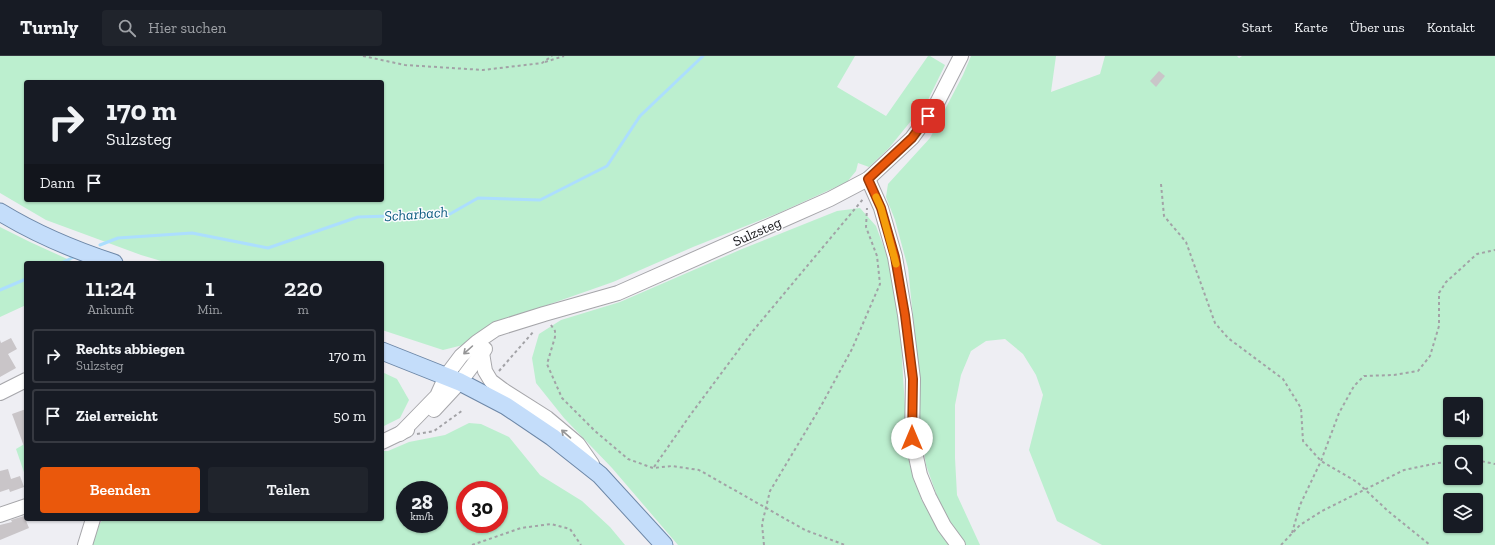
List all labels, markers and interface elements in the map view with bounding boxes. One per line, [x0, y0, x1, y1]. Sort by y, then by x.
search box [102, 10, 382, 46]
text: Turnly [20, 16, 78, 39]
icon: search [116, 17, 138, 39]
text: Hier suchen [148, 19, 226, 37]
text: Start [1242, 19, 1272, 36]
text: Karte [1294, 19, 1328, 36]
text: Über uns [1350, 19, 1405, 36]
text: Kontakt [1427, 19, 1475, 36]
text: 170 m [106, 94, 177, 127]
icon: right [40, 96, 92, 148]
pin [911, 99, 945, 133]
icon: arrive [917, 105, 939, 127]
text: Sulzsteg [106, 128, 172, 150]
icon: arrive [83, 172, 105, 194]
text: Dann [40, 174, 75, 192]
water label: Scharbach [383, 203, 449, 225]
street label: Sulzsteg [730, 214, 784, 250]
text: 11:24 [85, 273, 136, 302]
text: 1 [205, 273, 215, 302]
text: 220 [284, 273, 323, 302]
text: Ankunft [87, 302, 134, 317]
text: Min. [197, 302, 222, 317]
text: m [298, 302, 309, 317]
text: Rechts abbiegen [76, 340, 185, 358]
icon: right [42, 345, 64, 367]
one-way arrow [463, 345, 473, 355]
text: 170 m [328, 347, 366, 365]
text: Sulzsteg [76, 358, 123, 373]
map controls [1443, 397, 1483, 533]
button: sound [1443, 397, 1483, 437]
icon: arrive [42, 405, 64, 427]
text: Ziel erreicht [76, 407, 158, 425]
text: 50 m [333, 407, 366, 425]
position arrow [891, 417, 933, 459]
one-way arrow [561, 429, 571, 439]
button: search [1443, 445, 1483, 485]
button: Beenden [40, 467, 200, 513]
button: Teilen [208, 467, 368, 513]
speed limit sign: 30 [456, 481, 508, 533]
text: 28 [411, 490, 433, 514]
button: layers [1443, 493, 1483, 533]
text: km/h [411, 511, 433, 523]

